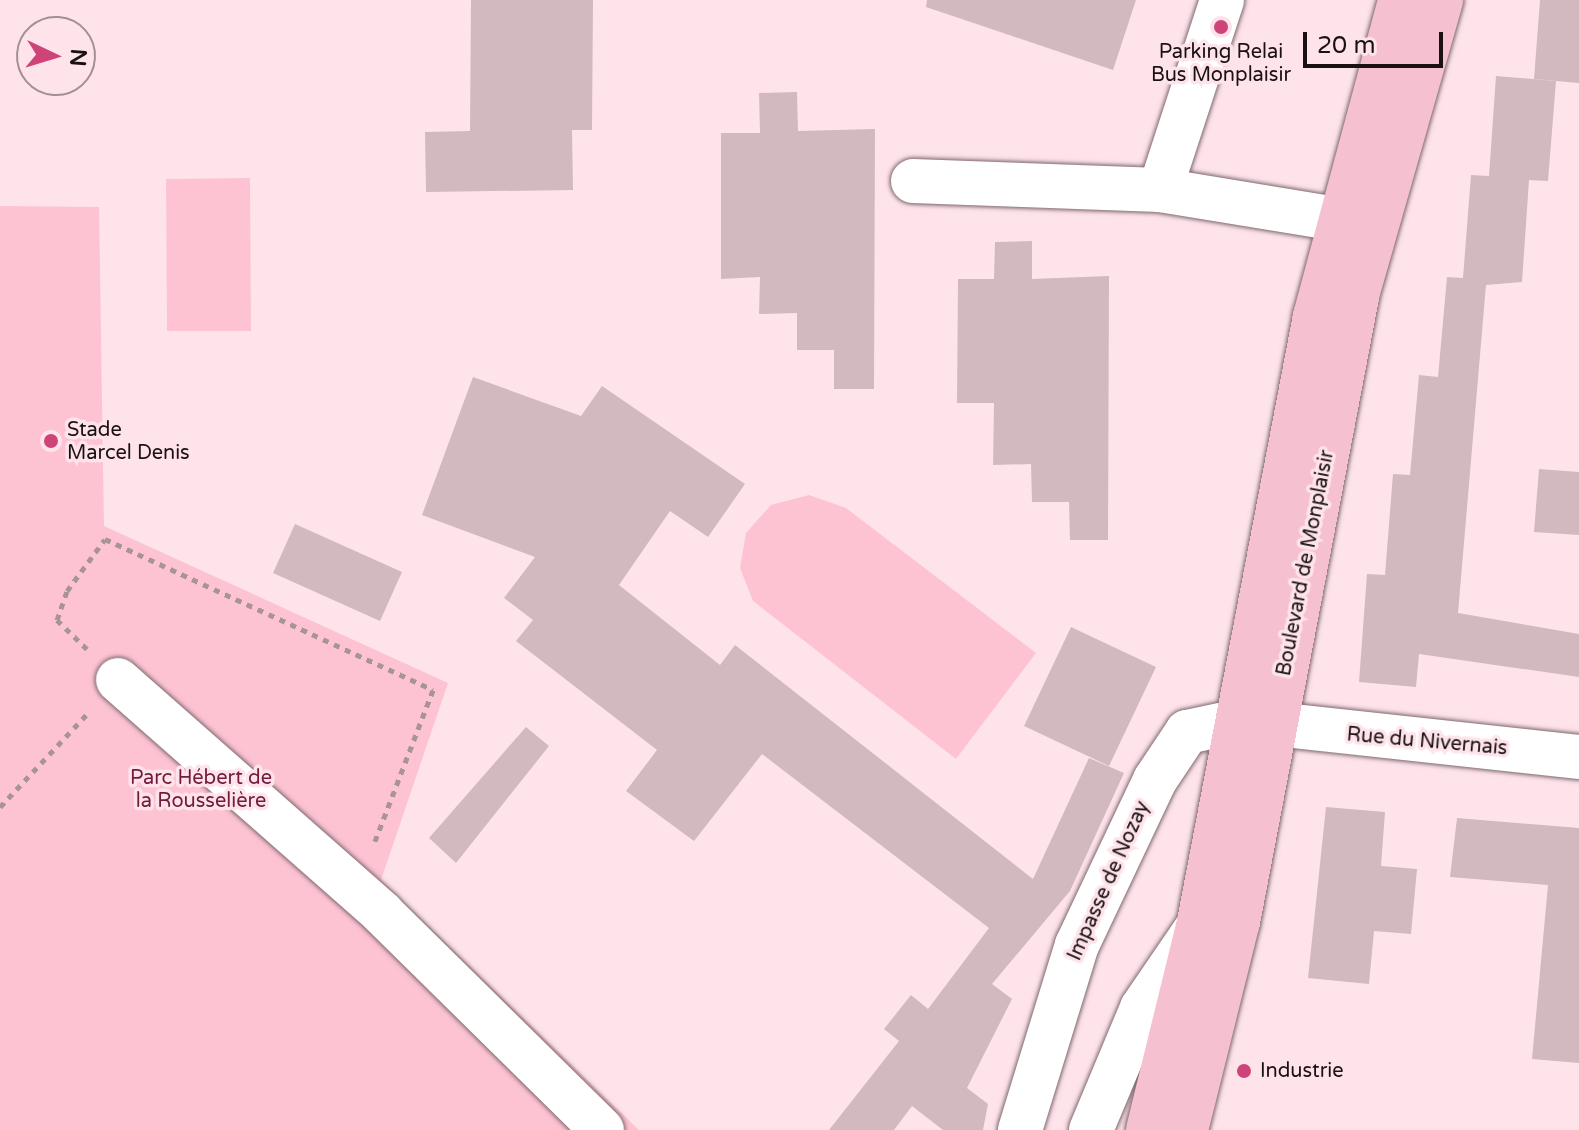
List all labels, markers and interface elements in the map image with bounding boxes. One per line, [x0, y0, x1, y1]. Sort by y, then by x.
north arrow [16, 16, 96, 96]
scale bar [1307, 16, 1447, 66]
marker: Parking Relai Bus Monplaisir [1212, 18, 1230, 36]
text: 20 m [1317, 31, 1375, 60]
place label: Parking Relai Bus Monplaisir [1151, 40, 1291, 87]
text: N [64, 48, 92, 67]
place label: Stade Marcel Denis [67, 418, 190, 465]
marker: Stade Marcel Denis [42, 432, 60, 450]
street label: Boulevard de Monplaisir [1272, 448, 1340, 678]
street label: Rue du Nivernais [1346, 723, 1508, 761]
park label: Parc Hébert de la Rousselière [130, 766, 272, 813]
street label: Impasse de Nozay [1063, 797, 1155, 965]
place label: Industrie [1260, 1059, 1344, 1083]
marker: Industrie [1235, 1062, 1253, 1080]

